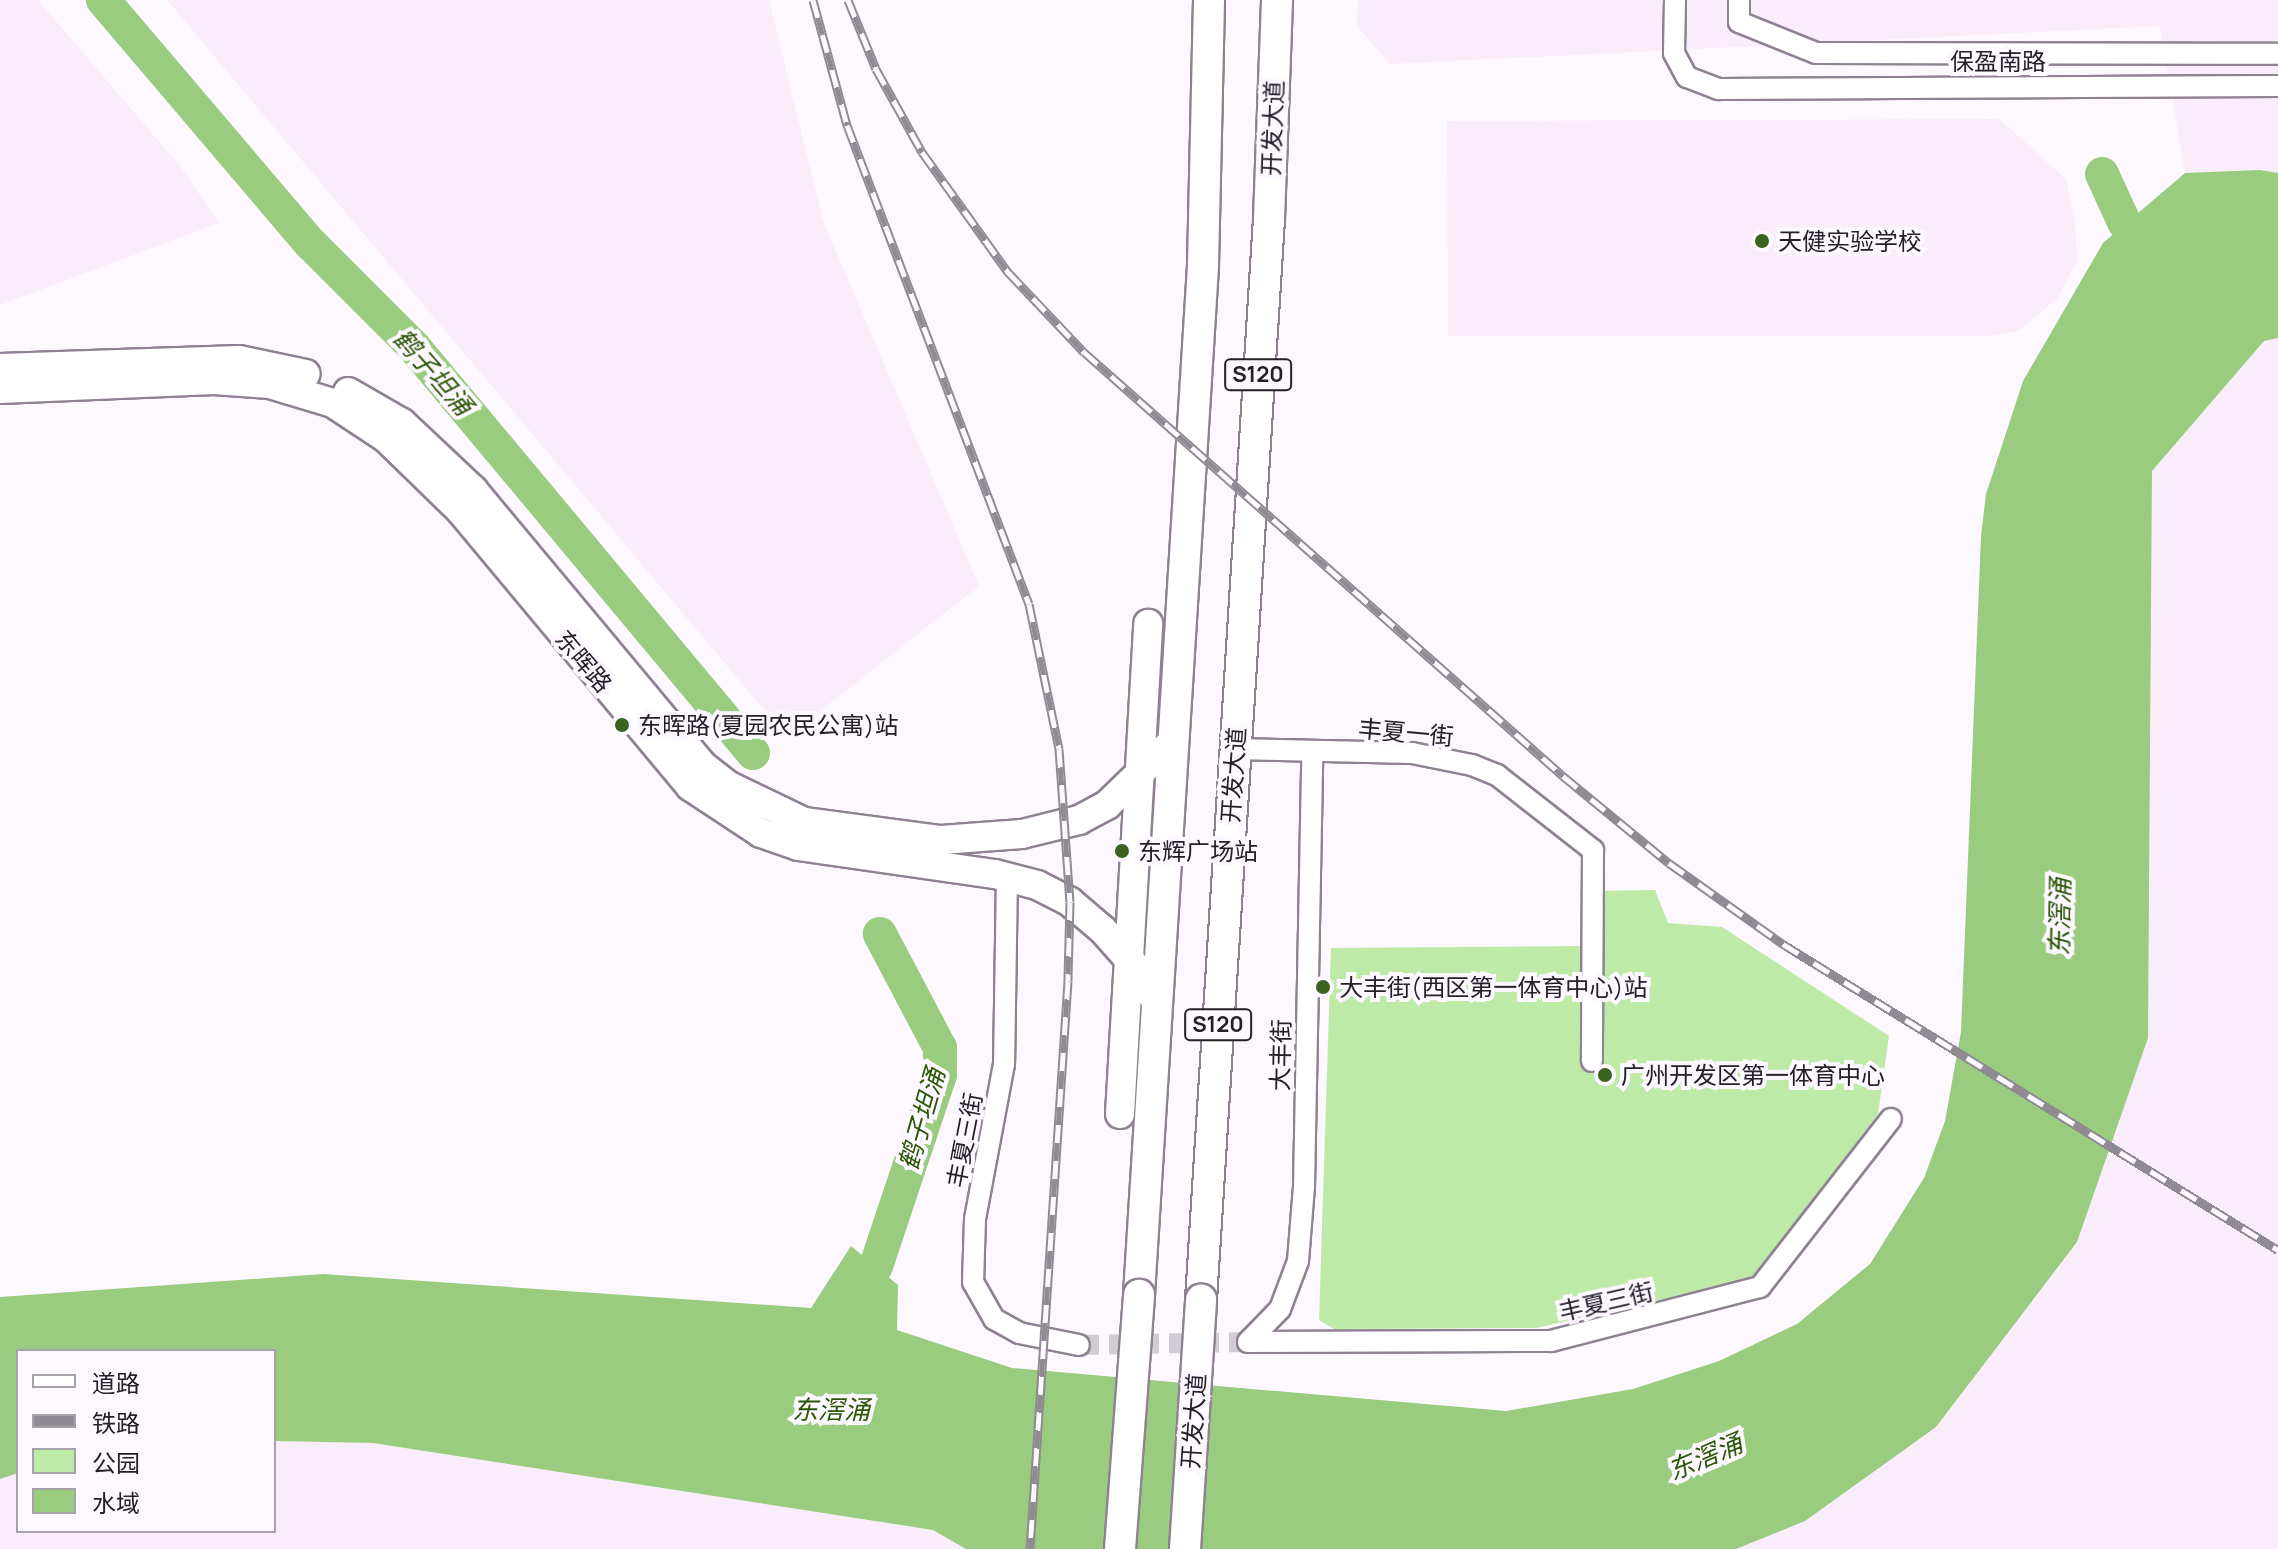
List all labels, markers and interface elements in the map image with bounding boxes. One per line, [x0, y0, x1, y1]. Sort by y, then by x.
street label: 保盈南路 [1950, 47, 2046, 75]
street label: 开发大道 [1256, 80, 1288, 176]
place label: 天健实验学校 [1778, 227, 1922, 255]
marker: 天健实验学校 [1753, 232, 1771, 250]
water label: 鹤子坦涌 [387, 323, 479, 421]
road number: S120 [1224, 357, 1292, 393]
street label: 东晖路 [550, 624, 618, 698]
place label: 东晖路(夏园农民公寓)站 [638, 711, 898, 739]
street label: 丰夏一街 [1357, 713, 1455, 751]
marker: 东晖路(夏园农民公寓)站 [613, 716, 631, 734]
street label: 开发大道 [1215, 726, 1251, 824]
place label: 东辉广场站 [1138, 837, 1258, 865]
marker: 东辉广场站 [1113, 842, 1131, 860]
water label: 东滘涌 [2044, 878, 2076, 956]
place label: 大丰街(西区第一体育中心)站 [1339, 973, 1647, 1001]
marker: 大丰街(西区第一体育中心)站 [1314, 978, 1332, 996]
road number: S120 [1184, 1007, 1252, 1043]
street label: 大丰街 [1265, 1019, 1295, 1091]
place label: 广州开发区第一体育中心 [1621, 1061, 1885, 1089]
water label: 鹤子坦涌 [893, 1065, 951, 1173]
marker: 广州开发区第一体育中心 [1596, 1066, 1614, 1084]
street label: 丰夏三街 [941, 1090, 987, 1190]
street label: 丰夏三街 [1556, 1276, 1656, 1326]
legend [16, 1349, 276, 1533]
text: 道路 [92, 1366, 140, 1399]
street label: 开发大道 [1175, 1372, 1211, 1470]
water label: 东滘涌 [792, 1394, 870, 1426]
text: 铁路 [92, 1406, 140, 1439]
water label: 东滘涌 [1663, 1427, 1747, 1487]
text: 公园 [92, 1446, 140, 1479]
text: 水域 [92, 1486, 140, 1519]

